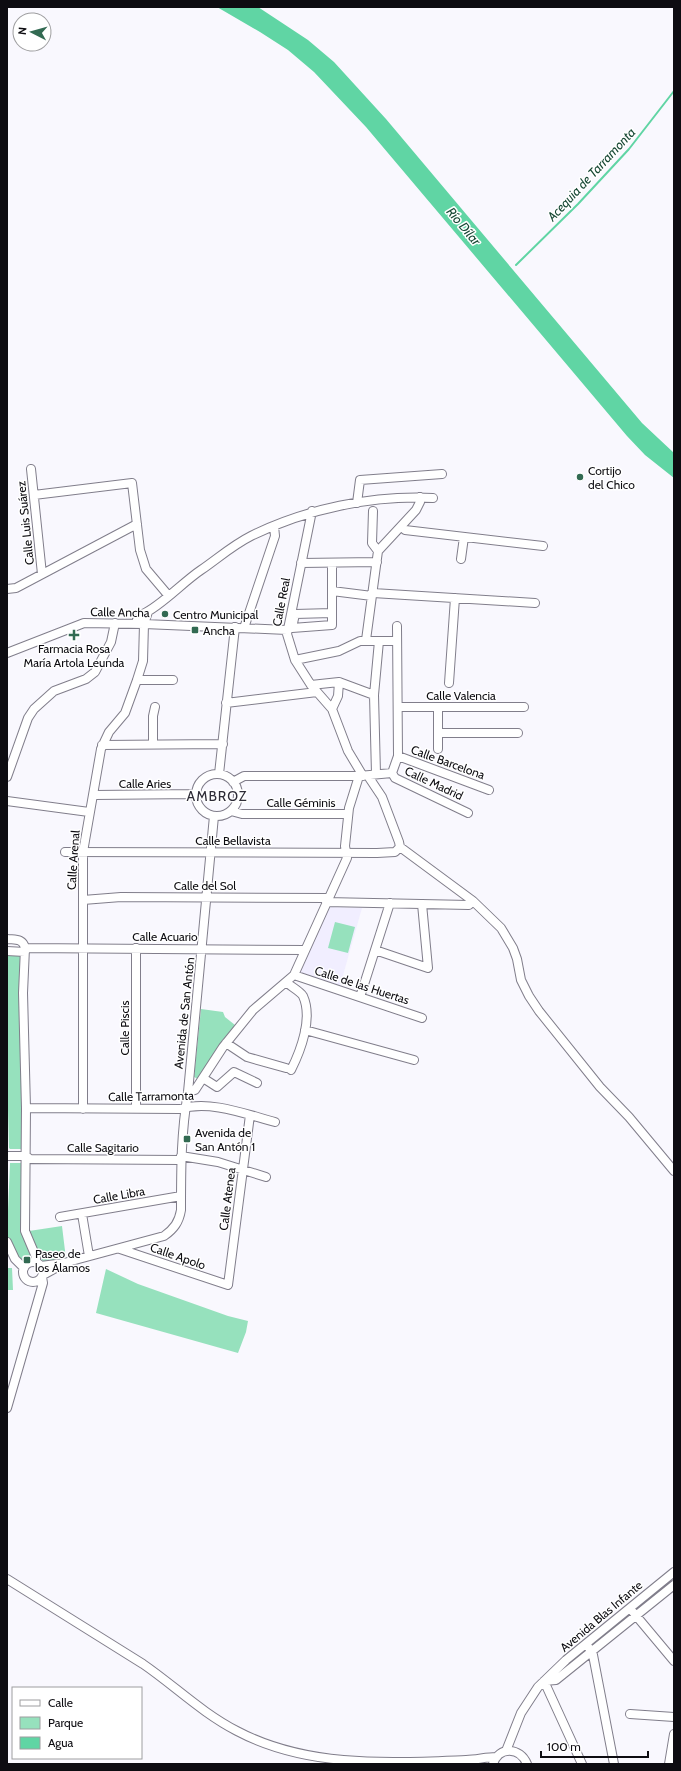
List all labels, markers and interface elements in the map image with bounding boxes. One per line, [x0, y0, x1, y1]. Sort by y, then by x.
north arrow [12, 12, 52, 52]
text: N [15, 26, 29, 36]
water label: Acequia de Tarramonta [543, 124, 638, 225]
water label: Río Dílar [443, 204, 485, 249]
place label: Cortijo del Chico [588, 463, 635, 492]
marker: Cortijo del Chico [575, 472, 585, 482]
street label: Calle Luis Suárez [13, 480, 37, 566]
street label: Calle Real [269, 576, 293, 628]
street label: Calle Ancha [90, 604, 150, 620]
place label: Centro Municipal [173, 607, 259, 622]
marker: Centro Municipal [160, 609, 170, 619]
place label: Ancha [203, 623, 235, 638]
marker: Ancha [190, 625, 200, 635]
marker: Farmacia Rosa María Artola Leunda [69, 630, 79, 640]
place label: Farmacia Rosa María Artola Leunda [24, 641, 125, 670]
street label: Calle Valencia [426, 688, 496, 703]
street label: Calle Barcelona [409, 742, 487, 782]
street label: Calle Madrid [402, 763, 466, 803]
street label: Calle Aries [119, 776, 171, 791]
district label: AMBROZ [187, 787, 247, 805]
street label: Calle Géminis [266, 795, 336, 810]
street label: Calle Arenal [63, 829, 83, 890]
street label: Calle Bellavista [195, 833, 271, 848]
street label: Calle del Sol [174, 878, 236, 893]
street label: Calle Acuario [132, 929, 198, 944]
street label: Avenida de San Antón [171, 956, 197, 1070]
street label: Calle de las Huertas [313, 963, 411, 1007]
street label: Calle Piscis [117, 1001, 132, 1055]
street label: Calle Tarramonta [108, 1088, 194, 1104]
place label: Avenida de San Antón 1 [195, 1125, 255, 1154]
marker: Avenida de San Antón 1 [182, 1134, 192, 1144]
street label: Calle Sagitario [67, 1140, 139, 1155]
street label: Calle Atenea [216, 1166, 238, 1231]
street label: Calle Libra [92, 1183, 146, 1207]
street label: Calle Apolo [148, 1240, 208, 1273]
place label: Paseo de los Álamos [35, 1246, 90, 1275]
marker: Paseo de los Álamos [22, 1255, 32, 1265]
street label: Avenida Blas Infante [557, 1577, 645, 1655]
legend [12, 1687, 142, 1759]
text: Calle [48, 1695, 73, 1710]
text: Parque [48, 1715, 83, 1730]
scale bar [541, 1733, 648, 1759]
text: Agua [48, 1735, 74, 1750]
text: 100 m [547, 1739, 581, 1754]

